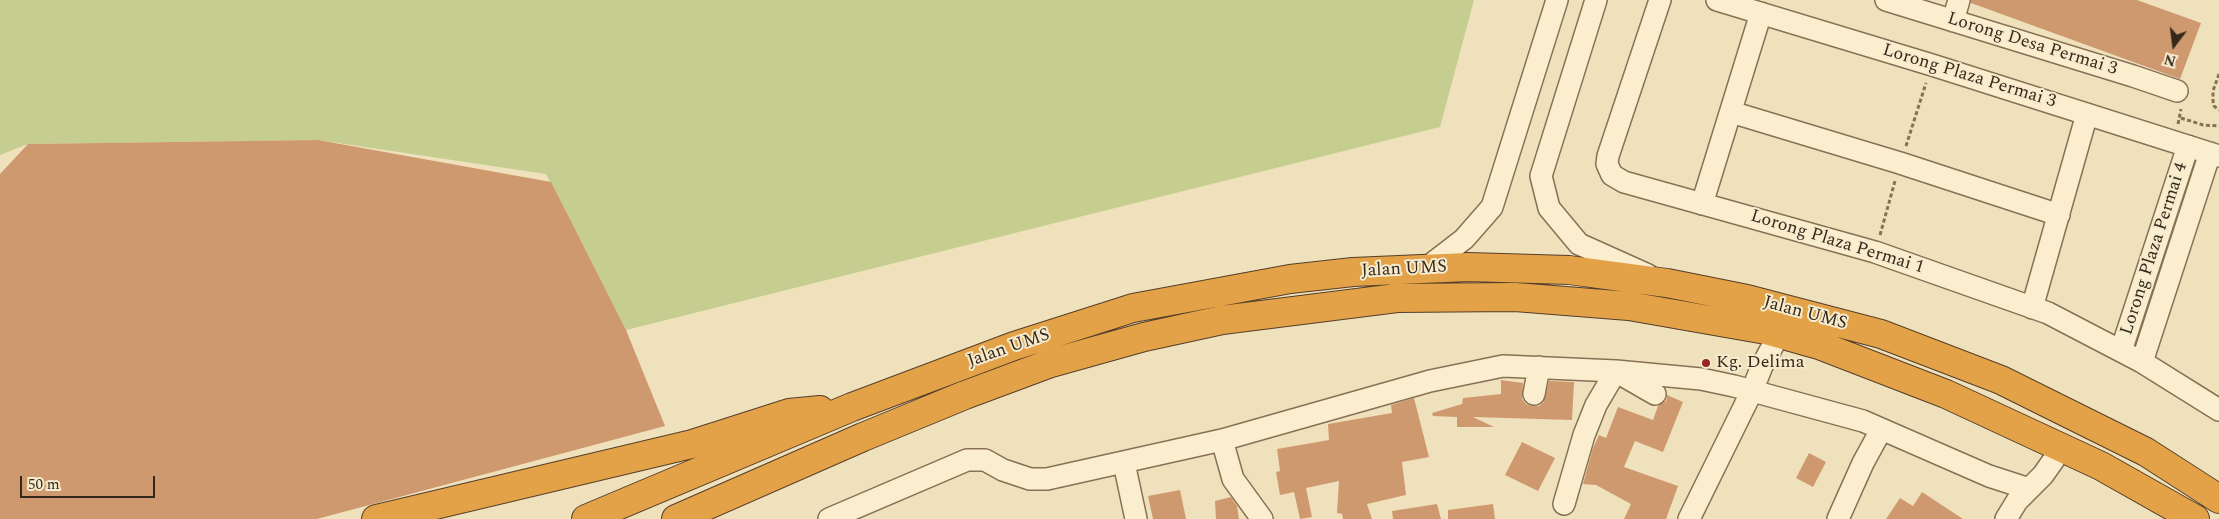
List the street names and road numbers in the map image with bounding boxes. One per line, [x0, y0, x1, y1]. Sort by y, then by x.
street label: Lorong Desa Permai 3 [1944, 9, 2120, 81]
street label: Lorong Plaza Permai 3 [1880, 40, 2058, 114]
street label: Lorong Plaza Permai 4 [2117, 160, 2193, 338]
street label: Lorong Plaza Permai 1 [1748, 206, 1926, 280]
street label: Jalan UMS [1361, 257, 1447, 283]
street label: Jalan UMS [1761, 292, 1849, 336]
street label: Jalan UMS [965, 325, 1053, 373]

